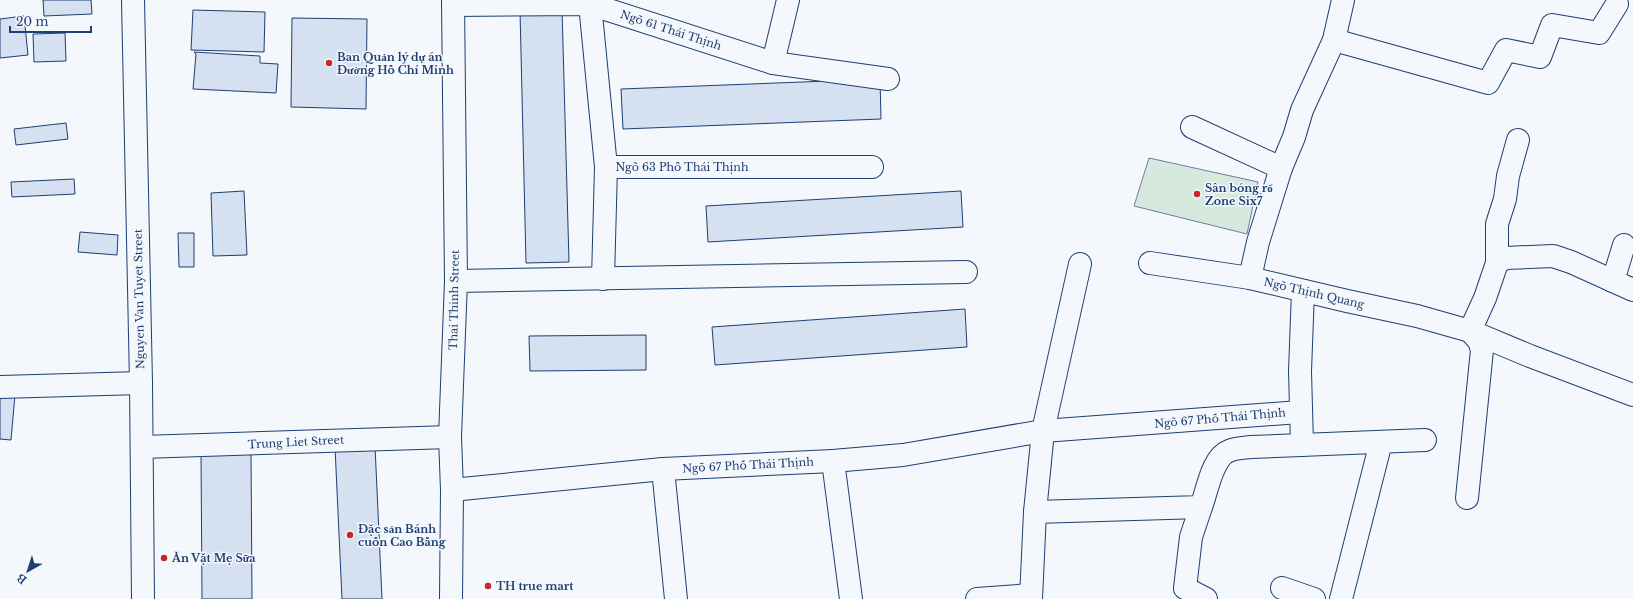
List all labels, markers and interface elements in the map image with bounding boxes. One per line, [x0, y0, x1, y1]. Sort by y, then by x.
street label: Ngõ 61 Thái Thịnh [619, 7, 724, 53]
scale bar [10, 8, 91, 34]
text: 20 m [16, 14, 48, 29]
place label: Ban Quản lý dự án Đường Hồ Chí Minh [337, 50, 454, 77]
marker: Ban Quản lý dự án Đường Hồ Chí Minh [324, 58, 334, 68]
street label: Ngõ 63 Phố Thái Thịnh [616, 160, 749, 174]
place label: Sân bóng rổ Zone Six7 [1205, 181, 1273, 208]
marker: Sân bóng rổ Zone Six7 [1192, 189, 1202, 199]
street label: Nguyen Van Tuyet Street [131, 228, 147, 369]
street label: Thai Thinh Street [446, 249, 462, 350]
street label: Ngõ Thịnh Quang [1262, 275, 1366, 311]
street label: Ngõ 67 Phố Thái Thịnh [1154, 405, 1287, 431]
street label: Trung Liet Street [248, 432, 345, 452]
street label: Ngõ 67 Phố Thái Thịnh [682, 455, 815, 475]
place label: Đặc sản Bánh cuốn Cao Bằng [358, 522, 446, 549]
marker: Đặc sản Bánh cuốn Cao Bằng [345, 530, 355, 540]
north arrow [8, 551, 48, 591]
place label: Ăn Vặt Mẹ Sữa [171, 551, 256, 565]
marker: Ăn Vặt Mẹ Sữa [159, 553, 169, 563]
text: B [14, 570, 30, 587]
place label: TH true mart [496, 579, 574, 593]
marker: TH true mart [483, 581, 493, 591]

